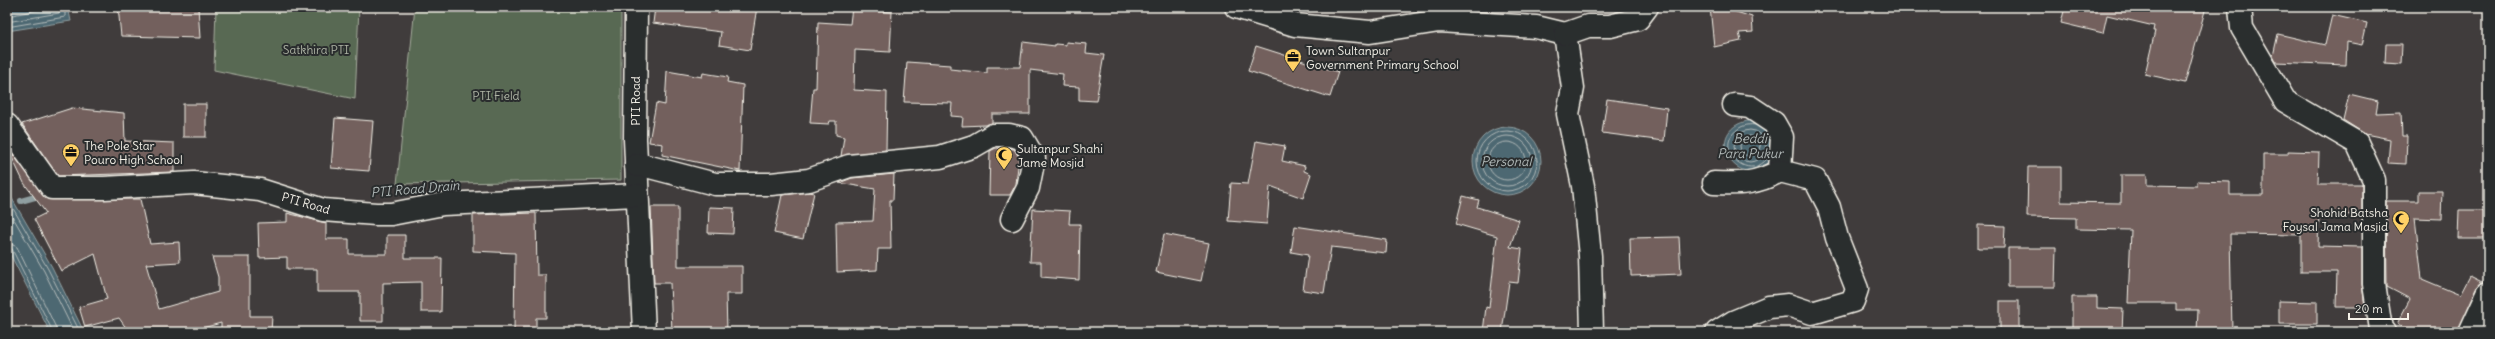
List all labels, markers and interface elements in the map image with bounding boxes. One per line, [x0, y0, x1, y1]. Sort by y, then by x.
park label: Satkhira PTI [283, 42, 349, 57]
place label: Town Sultanpur Government Primary School [1306, 43, 1459, 72]
office icon: Town Sultanpur Government Primary School [1283, 47, 1303, 72]
street label: PTI Road [628, 76, 643, 126]
park label: PTI Field [472, 88, 520, 103]
water label: Beddi Para Pukur [1717, 130, 1784, 162]
place label: The Pole Star Pouro High School [84, 138, 183, 167]
place label: Sultanpur Shahi Jame Mosjid [1017, 141, 1103, 170]
office icon: The Pole Star Pouro High School [61, 142, 81, 167]
mosque icon: Sultanpur Shahi Jame Mosjid [994, 145, 1014, 170]
water label: Personal [1481, 153, 1533, 170]
water label: PTI Road Drain [370, 177, 461, 201]
street label: PTI Road [280, 189, 332, 217]
place label: Shohid Batsha Foysal Jama Masjid [2283, 205, 2388, 234]
mosque icon: Shohid Batsha Foysal Jama Masjid [2391, 209, 2411, 234]
scale bar [2349, 295, 2408, 321]
text: 20 m [2355, 301, 2383, 316]

